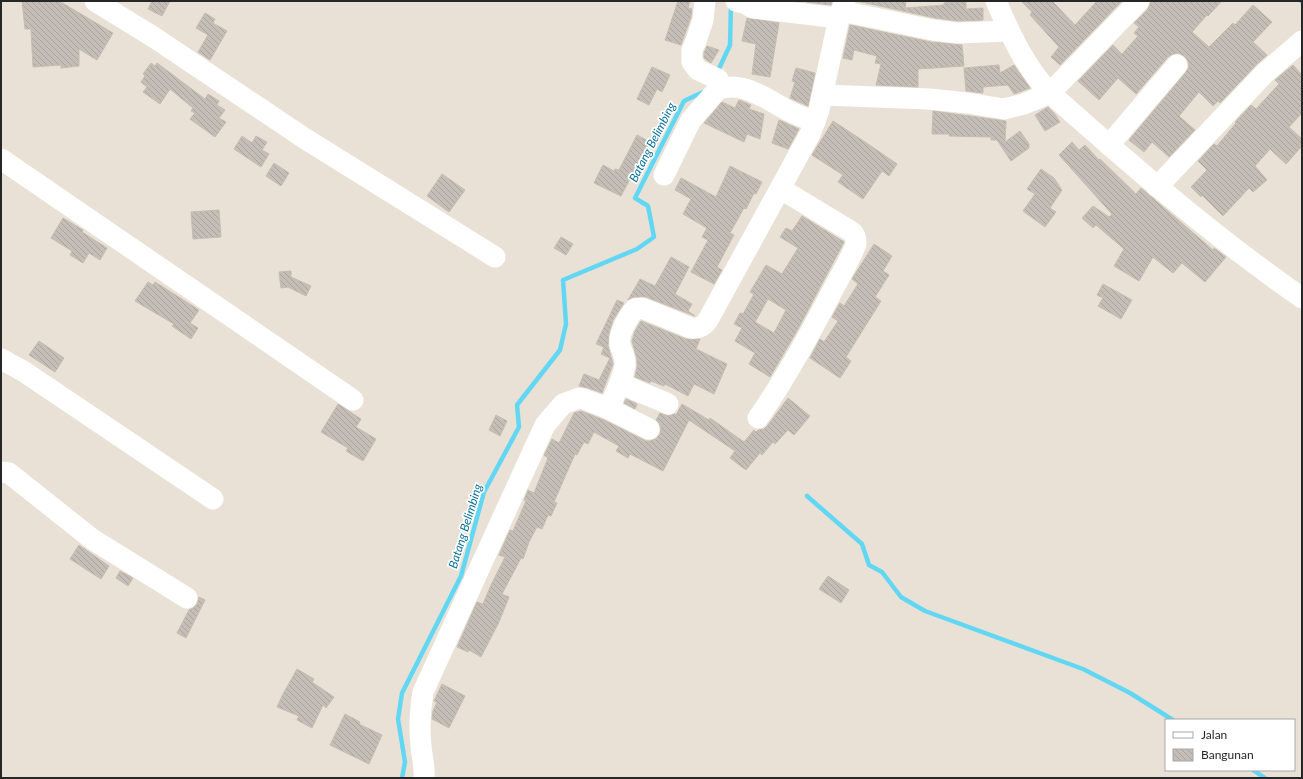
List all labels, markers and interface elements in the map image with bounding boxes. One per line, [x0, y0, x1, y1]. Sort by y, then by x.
water label: Batang Belimbing [625, 99, 679, 184]
water label: Batang Belimbing [445, 482, 485, 570]
legend [1165, 719, 1295, 771]
text: Jalan [1201, 727, 1227, 742]
text: Bangunan [1201, 747, 1254, 762]

